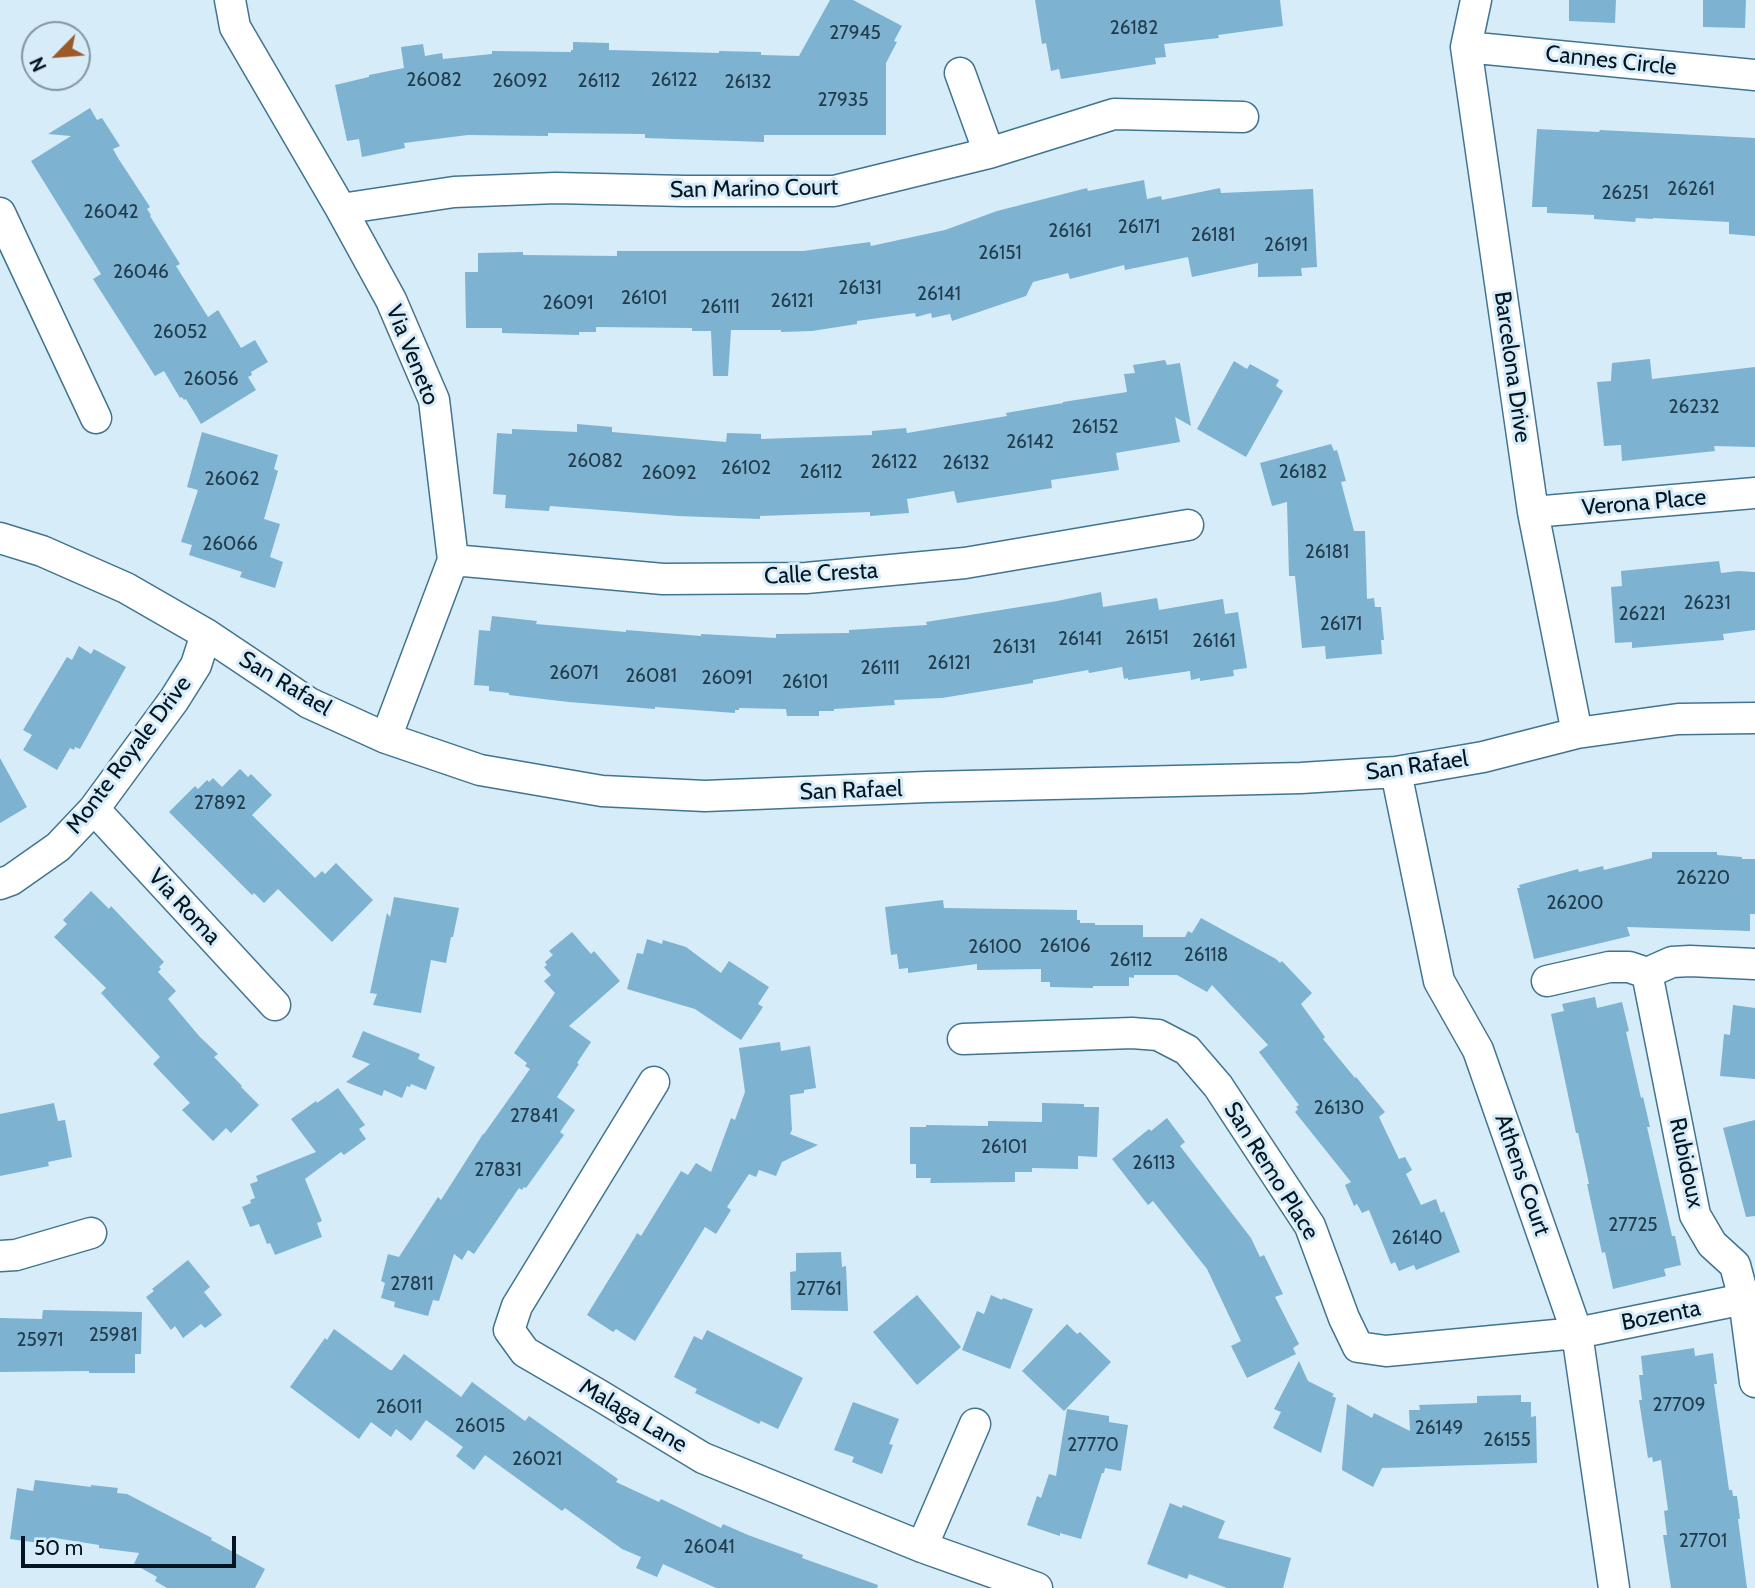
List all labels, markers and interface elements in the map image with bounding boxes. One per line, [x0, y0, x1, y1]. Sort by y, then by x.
house number: 26182 [1110, 17, 1158, 39]
north arrow [21, 21, 91, 91]
house number: 27945 [829, 22, 881, 44]
street label: Cannes Circle [1544, 40, 1678, 82]
text: N [25, 53, 52, 75]
house number: 26082 [406, 69, 462, 91]
house number: 26122 [651, 69, 697, 91]
house number: 26092 [493, 70, 547, 92]
house number: 26112 [578, 70, 620, 92]
house number: 26132 [724, 71, 772, 93]
house number: 27935 [818, 89, 868, 111]
street label: San Marino Court [670, 174, 838, 204]
house number: 26261 [1667, 178, 1715, 200]
house number: 26251 [1601, 182, 1649, 204]
house number: 26042 [84, 201, 138, 223]
house number: 26171 [1118, 216, 1160, 238]
house number: 26161 [1048, 220, 1092, 242]
house number: 26181 [1191, 224, 1235, 246]
house number: 26191 [1264, 234, 1308, 256]
house number: 26151 [978, 242, 1022, 264]
house number: 26046 [113, 261, 169, 283]
house number: 26131 [838, 277, 882, 299]
house number: 26141 [917, 283, 961, 305]
house number: 26101 [621, 287, 667, 309]
house number: 26121 [771, 290, 813, 312]
street label: Barcelona Drive [1488, 290, 1536, 444]
house number: 26091 [543, 292, 593, 314]
house number: 26111 [700, 296, 740, 318]
street label: Via Veneto [379, 301, 445, 409]
house number: 26052 [153, 321, 207, 343]
house number: 26056 [183, 368, 239, 390]
house number: 26232 [1669, 396, 1719, 418]
house number: 26152 [1071, 416, 1119, 438]
house number: 26142 [1006, 431, 1054, 453]
house number: 26082 [567, 450, 623, 472]
house number: 26122 [871, 451, 917, 473]
house number: 26132 [942, 452, 990, 474]
house number: 26102 [721, 457, 771, 479]
house number: 26112 [800, 461, 842, 483]
house number: 26182 [1279, 461, 1327, 483]
house number: 26092 [642, 462, 696, 484]
house number: 26062 [205, 468, 259, 490]
street label: Verona Place [1581, 484, 1707, 522]
house number: 26066 [202, 533, 258, 555]
house number: 26181 [1305, 541, 1349, 563]
street label: Calle Cresta [763, 557, 879, 591]
house number: 26231 [1683, 592, 1731, 614]
house number: 26221 [1619, 603, 1665, 625]
house number: 26171 [1320, 613, 1362, 635]
house number: 26151 [1125, 627, 1169, 649]
house number: 26141 [1058, 628, 1102, 650]
house number: 26161 [1192, 630, 1236, 652]
house number: 26131 [992, 636, 1036, 658]
street label: San Rafael [234, 646, 336, 722]
house number: 26121 [928, 652, 970, 674]
house number: 26111 [860, 657, 900, 679]
house number: 26071 [549, 662, 599, 684]
house number: 26081 [625, 665, 677, 687]
house number: 26091 [702, 667, 752, 689]
street label: Monte Royale Drive [61, 671, 197, 839]
house number: 26101 [782, 671, 828, 693]
street label: San Rafael [1364, 745, 1470, 787]
street label: San Rafael [799, 775, 903, 807]
house number: 27892 [194, 792, 246, 814]
street label: Via Roma [142, 863, 226, 951]
house number: 26220 [1676, 867, 1730, 889]
house number: 26200 [1546, 892, 1604, 914]
house number: 26106 [1040, 935, 1090, 957]
house number: 26100 [968, 936, 1022, 958]
house number: 26118 [1184, 944, 1228, 966]
house number: 26112 [1110, 949, 1152, 971]
street label: San Remo Place [1218, 1097, 1324, 1245]
house number: 26130 [1314, 1097, 1364, 1119]
house number: 27841 [510, 1105, 558, 1127]
street label: Athens Court [1488, 1111, 1556, 1239]
street label: Rubidoux [1663, 1115, 1709, 1211]
house number: 26101 [981, 1136, 1027, 1158]
house number: 26113 [1132, 1152, 1176, 1174]
house number: 27831 [474, 1159, 522, 1181]
house number: 27725 [1608, 1214, 1658, 1236]
house number: 26140 [1391, 1227, 1443, 1249]
house number: 27811 [390, 1273, 434, 1295]
house number: 27761 [796, 1278, 842, 1300]
street label: Bozenta [1619, 1295, 1703, 1337]
house number: 25981 [89, 1324, 137, 1346]
house number: 25971 [17, 1329, 63, 1351]
street label: Malaga Lane [574, 1373, 692, 1459]
house number: 27709 [1653, 1394, 1705, 1416]
house number: 26011 [376, 1396, 422, 1418]
house number: 26015 [455, 1415, 505, 1437]
house number: 26149 [1415, 1417, 1463, 1439]
house number: 26155 [1483, 1429, 1531, 1451]
house number: 27770 [1067, 1434, 1119, 1456]
house number: 26021 [512, 1448, 562, 1470]
scale bar [24, 1522, 240, 1566]
house number: 27701 [1679, 1530, 1727, 1552]
text: 50 m [34, 1535, 83, 1560]
house number: 26041 [683, 1536, 735, 1558]

